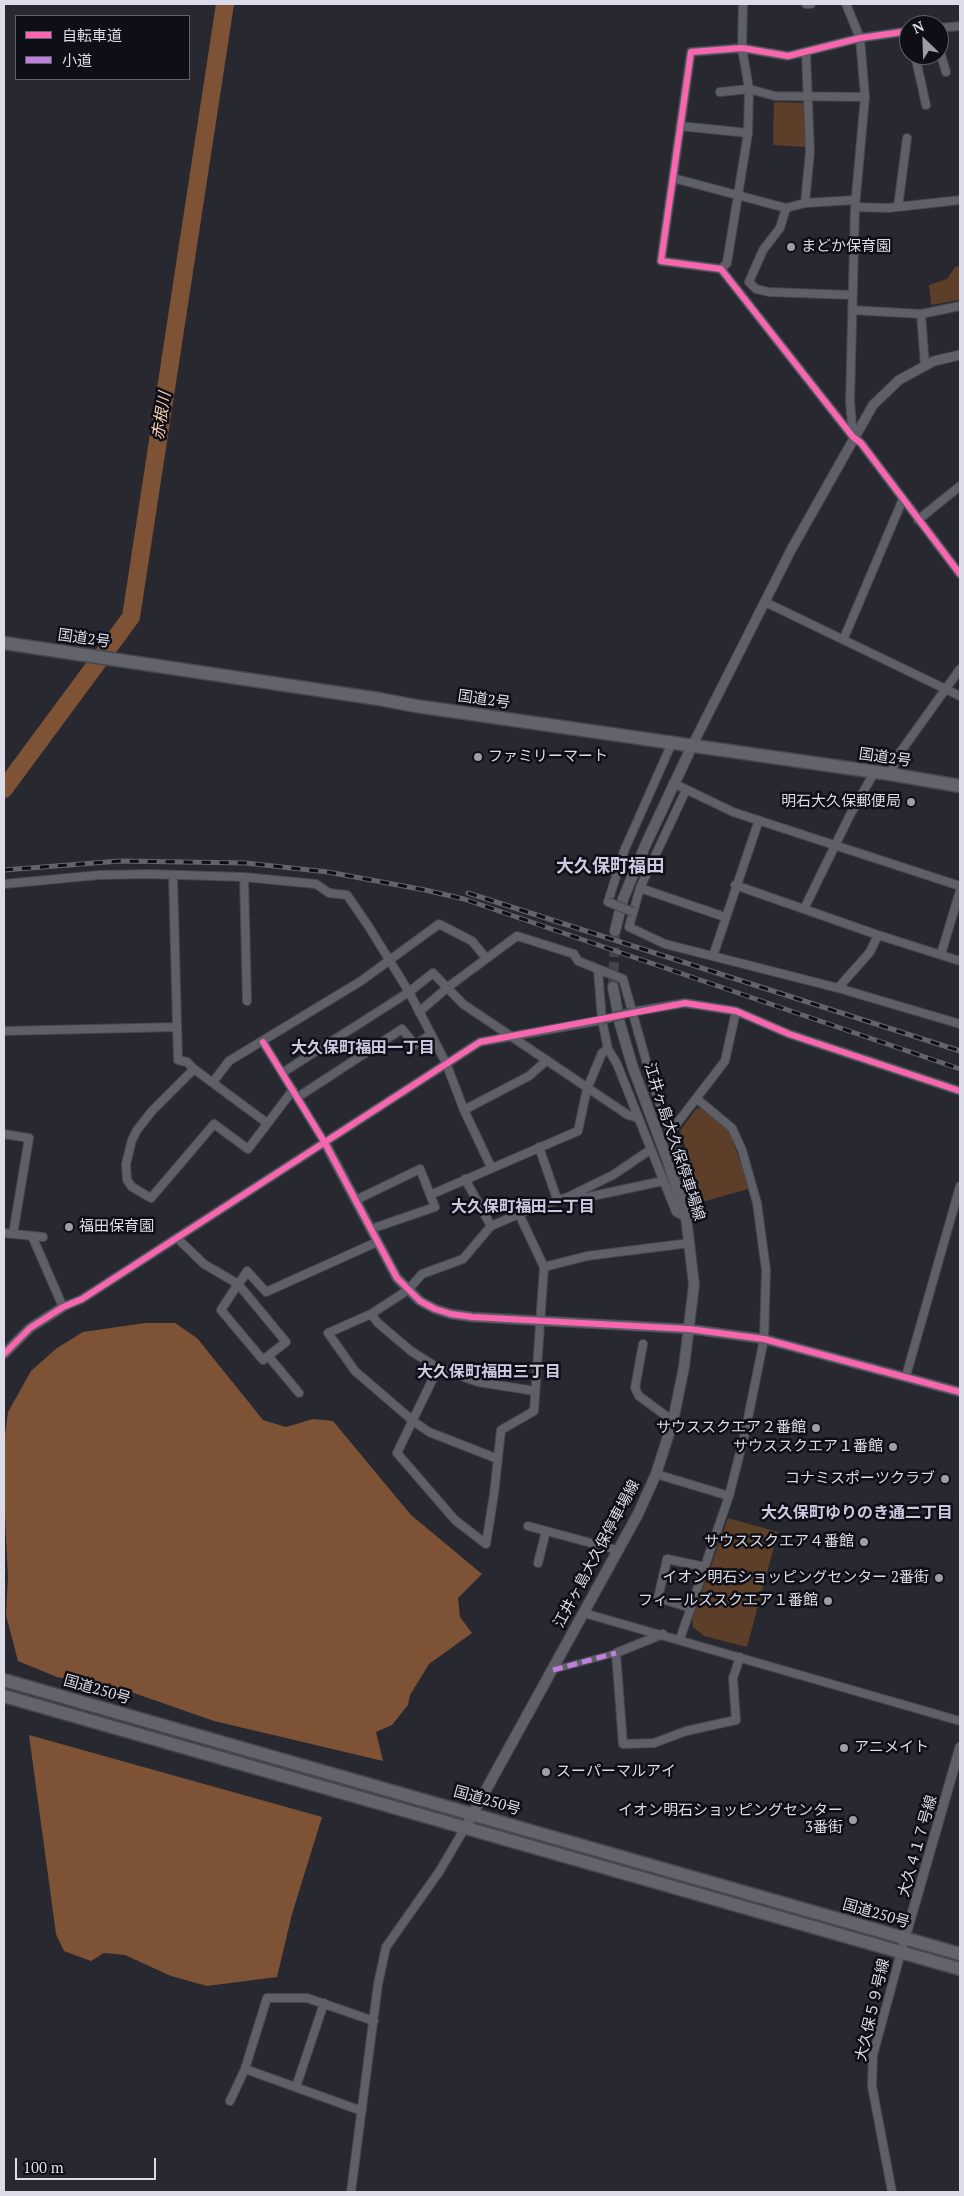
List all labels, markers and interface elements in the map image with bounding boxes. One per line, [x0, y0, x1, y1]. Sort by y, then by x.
legend [15, 15, 190, 80]
north arrow [899, 15, 949, 65]
text: N [909, 16, 927, 38]
text: 自転車道 [62, 25, 122, 45]
text: 小道 [62, 50, 92, 70]
place label: まどか保育園 [801, 238, 891, 256]
marker: まどか保育園 [785, 241, 797, 253]
water label: 赤根川 [149, 391, 175, 441]
street label: 国道2号 [57, 626, 111, 652]
street label: 国道2号 [457, 687, 511, 713]
street label: 国道2号 [858, 745, 912, 771]
place label: ファミリーマート [488, 748, 608, 766]
marker: ファミリーマート [472, 751, 484, 763]
place label: 明石大久保郵便局 [781, 793, 901, 811]
marker: 明石大久保郵便局 [905, 796, 917, 808]
district label: 大久保町福田 [556, 856, 664, 878]
district label: 大久保町福田一丁目 [291, 1038, 435, 1058]
street label: 江井ヶ島大久保停車場線 [640, 1061, 708, 1223]
district label: 大久保町福田二丁目 [451, 1197, 595, 1217]
place label: 福田保育園 [79, 1218, 154, 1236]
marker: 福田保育園 [63, 1221, 75, 1233]
district label: 大久保町福田三丁目 [417, 1362, 561, 1382]
place label: サウススクエア２番館 [656, 1419, 806, 1437]
marker: サウススクエア２番館 [810, 1422, 822, 1434]
place label: サウススクエア１番館 [733, 1438, 883, 1456]
marker: サウススクエア１番館 [887, 1441, 899, 1453]
place label: コナミスポーツクラブ [785, 1470, 935, 1488]
marker: コナミスポーツクラブ [939, 1473, 951, 1485]
street label: 江井ヶ島大久保停車場線 [550, 1477, 644, 1631]
district label: 大久保町ゆりのき通二丁目 [761, 1503, 953, 1523]
place label: サウススクエア４番館 [704, 1533, 854, 1551]
marker: サウススクエア４番館 [858, 1536, 870, 1548]
place label: イオン明石ショッピングセンター 2番街 [662, 1569, 929, 1587]
marker: イオン明石ショッピングセンター 2番街 [933, 1572, 945, 1584]
place label: フィールズスクエア１番館 [638, 1592, 818, 1610]
marker: フィールズスクエア１番館 [822, 1595, 834, 1607]
street label: 国道250号 [61, 1672, 133, 1708]
place label: アニメイト [854, 1739, 929, 1757]
marker: アニメイト [838, 1742, 850, 1754]
place label: スーパーマルアイ [556, 1763, 676, 1781]
marker: スーパーマルアイ [540, 1766, 552, 1778]
street label: 国道250号 [451, 1783, 523, 1819]
street label: 大久４１７号線 [895, 1793, 941, 1899]
place label: イオン明石ショッピングセンター 3番街 [618, 1802, 843, 1837]
marker: イオン明石ショッピングセンター 3番街 [847, 1814, 859, 1826]
street label: 国道250号 [840, 1896, 912, 1932]
street label: 大久保５９号線 [852, 1957, 894, 2063]
scale bar [18, 2148, 159, 2180]
text: 100 m [23, 2157, 64, 2177]

